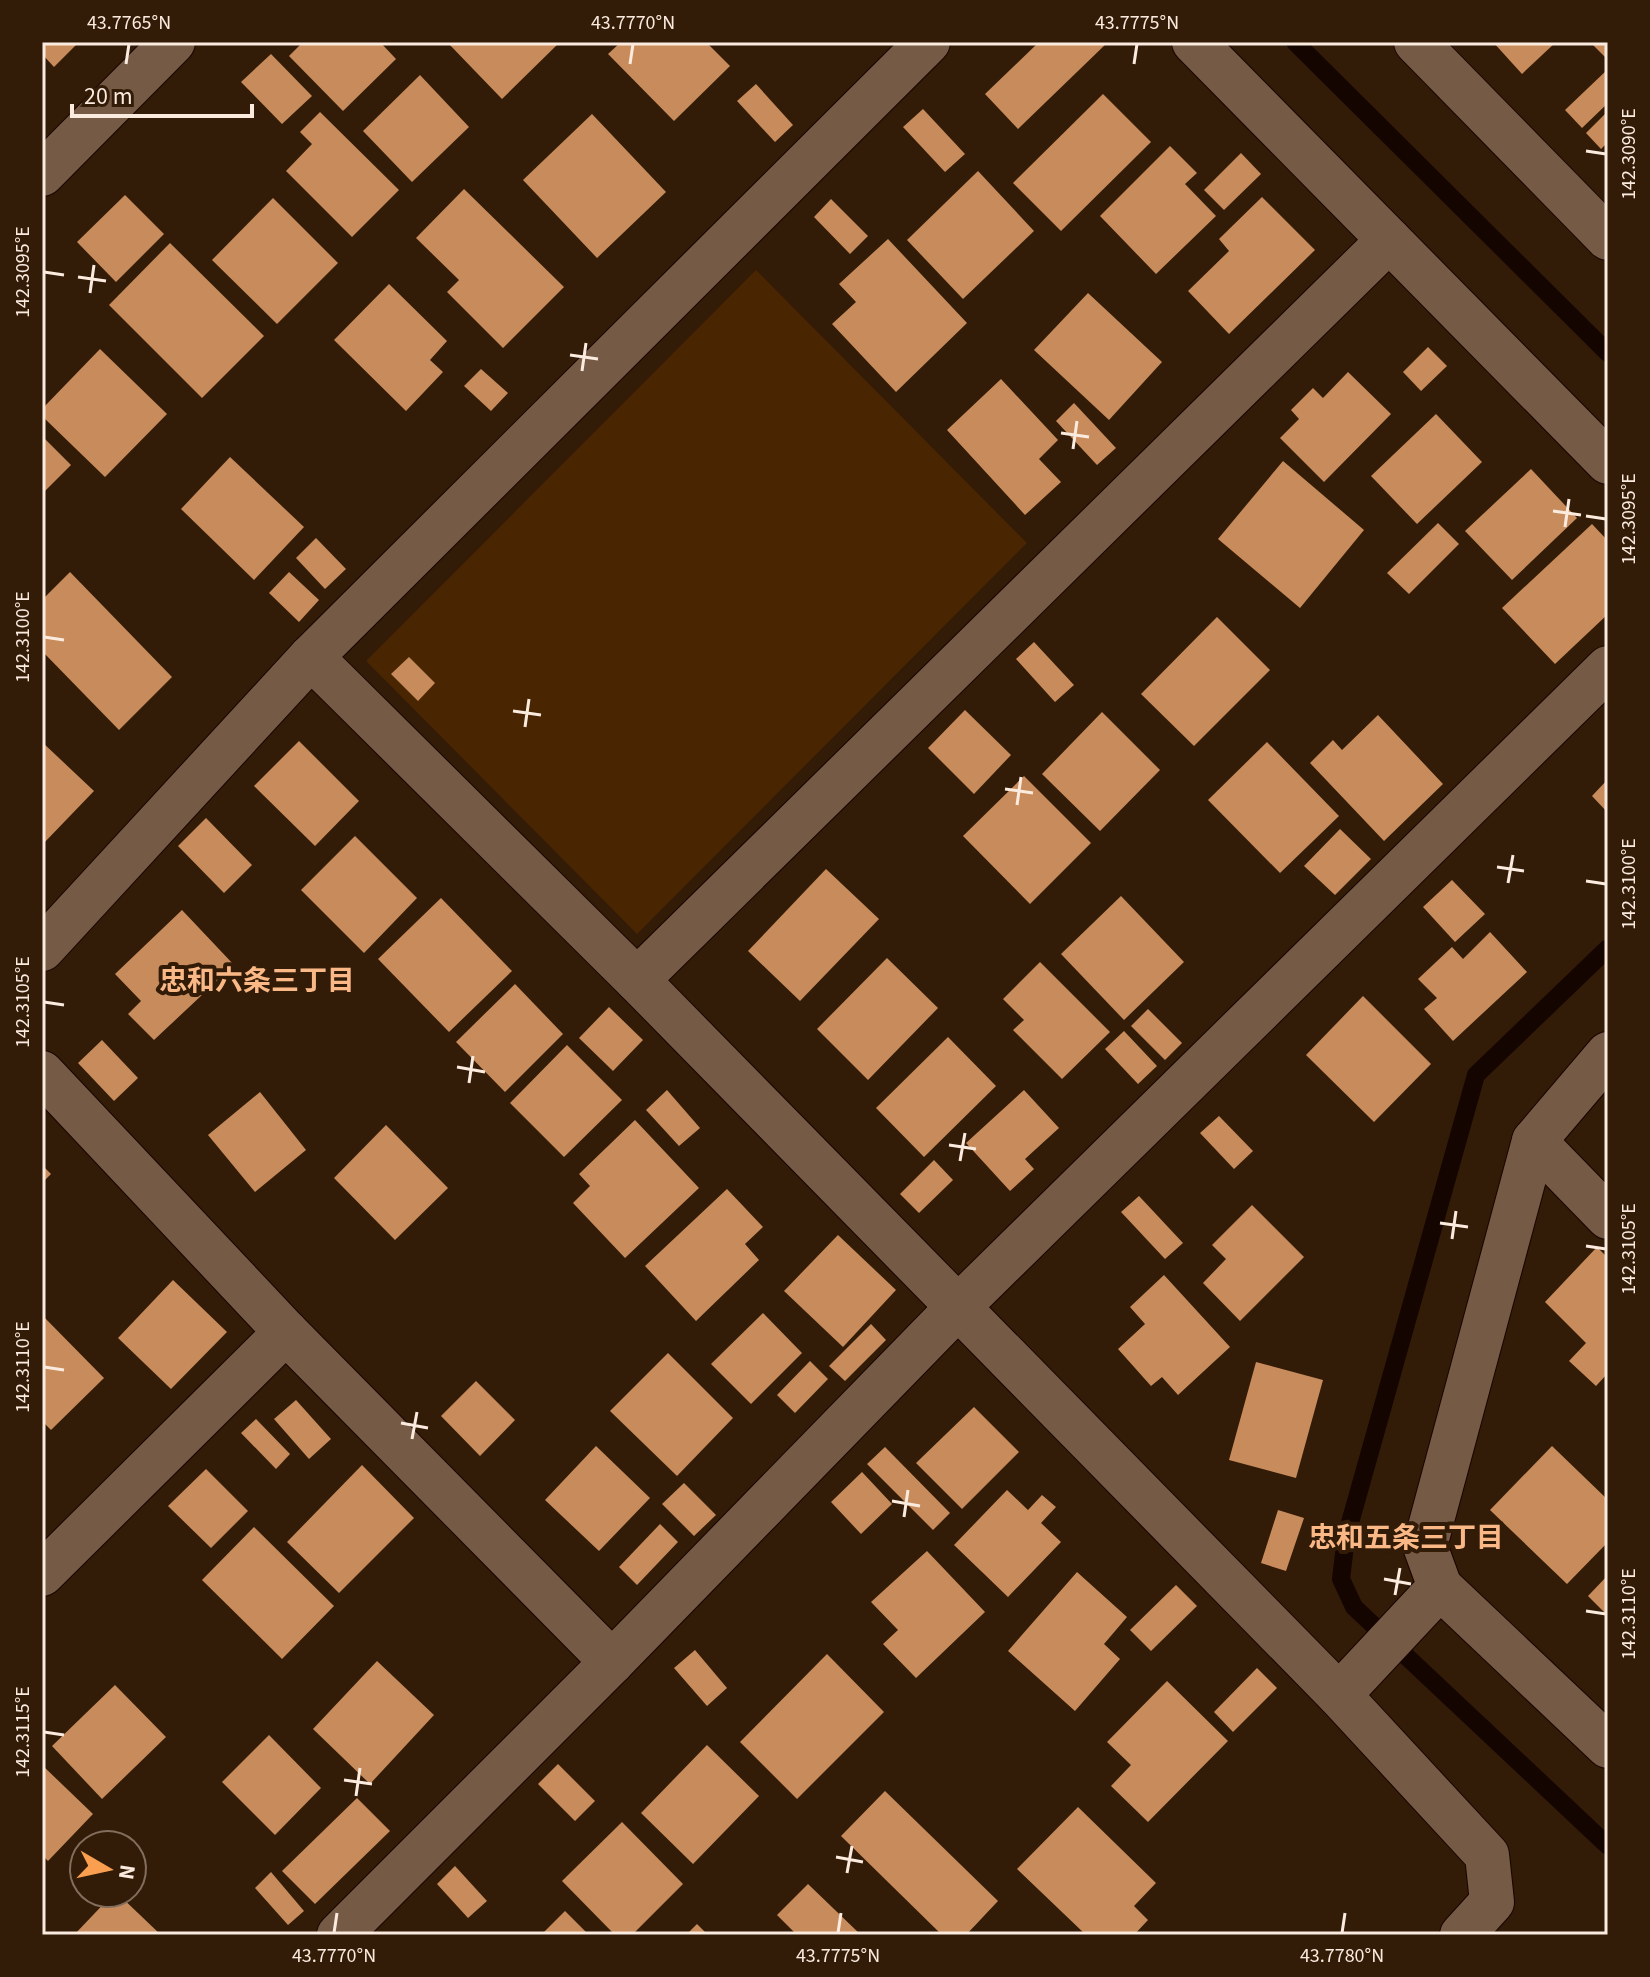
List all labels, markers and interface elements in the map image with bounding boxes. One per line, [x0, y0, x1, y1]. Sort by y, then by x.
text: 43.7765°N [87, 9, 171, 37]
text: 43.7770°N [591, 9, 675, 37]
text: 43.7775°N [1095, 9, 1179, 37]
scale bar [72, 68, 252, 118]
text: 20 m [84, 79, 133, 114]
text: 142.3090°E [1615, 108, 1643, 200]
text: 142.3095°E [9, 226, 37, 318]
text: 142.3095°E [1615, 473, 1643, 565]
text: 142.3100°E [9, 591, 37, 683]
text: 142.3100°E [1615, 838, 1643, 930]
text: 142.3105°E [9, 956, 37, 1048]
district label: 忠和六条三丁目 [159, 961, 355, 1001]
text: 142.3105°E [1615, 1203, 1643, 1295]
text: 142.3110°E [9, 1321, 37, 1413]
district label: 忠和五条三丁目 [1308, 1518, 1504, 1558]
text: 142.3110°E [1615, 1568, 1643, 1660]
text: 142.3115°E [9, 1686, 37, 1778]
north arrow [68, 1829, 148, 1909]
text: N [110, 1862, 144, 1882]
text: 43.7770°N [292, 1942, 376, 1970]
text: 43.7775°N [796, 1942, 880, 1970]
text: 43.7780°N [1300, 1942, 1384, 1970]

